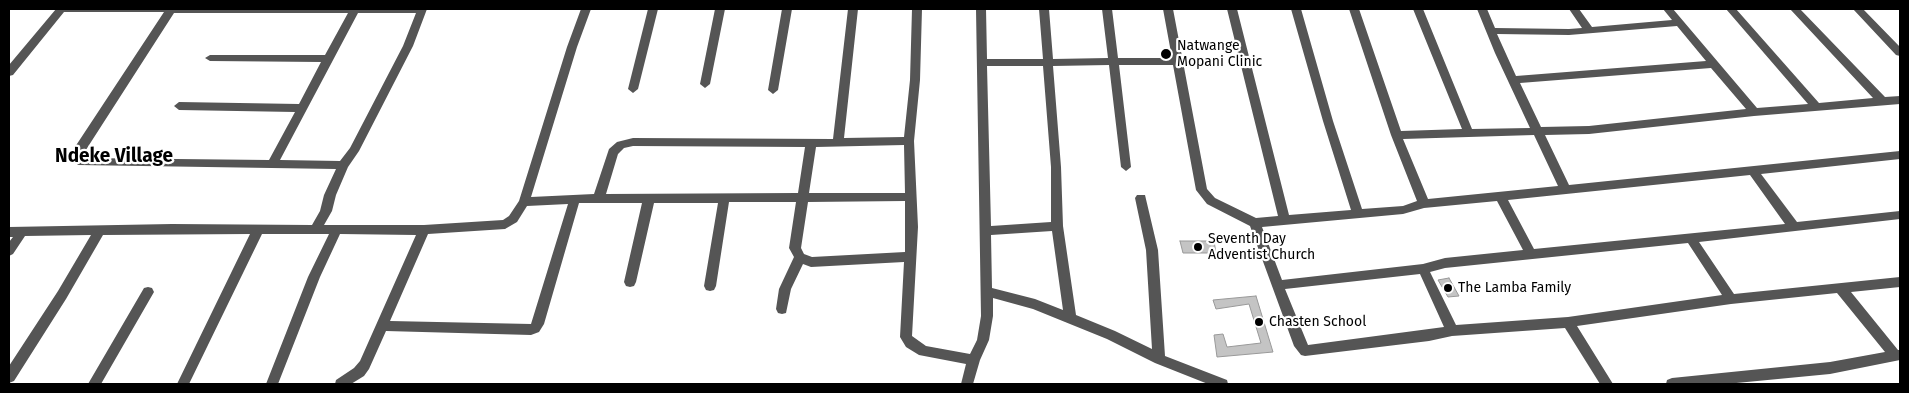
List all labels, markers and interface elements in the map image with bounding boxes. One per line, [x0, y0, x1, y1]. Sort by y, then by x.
place label: Natwange Mopani Clinic [1177, 38, 1262, 70]
marker: Natwange Mopani Clinic [1159, 47, 1173, 61]
district label: Ndeke Village [55, 146, 173, 168]
place label: Seventh Day Adventist Church [1208, 231, 1315, 264]
marker: Seventh Day Adventist Church [1192, 241, 1204, 253]
place label: The Lamba Family [1458, 280, 1571, 296]
marker: The Lamba Family [1442, 282, 1454, 294]
place label: Chasten School [1269, 314, 1366, 330]
marker: Chasten School [1253, 316, 1265, 328]

